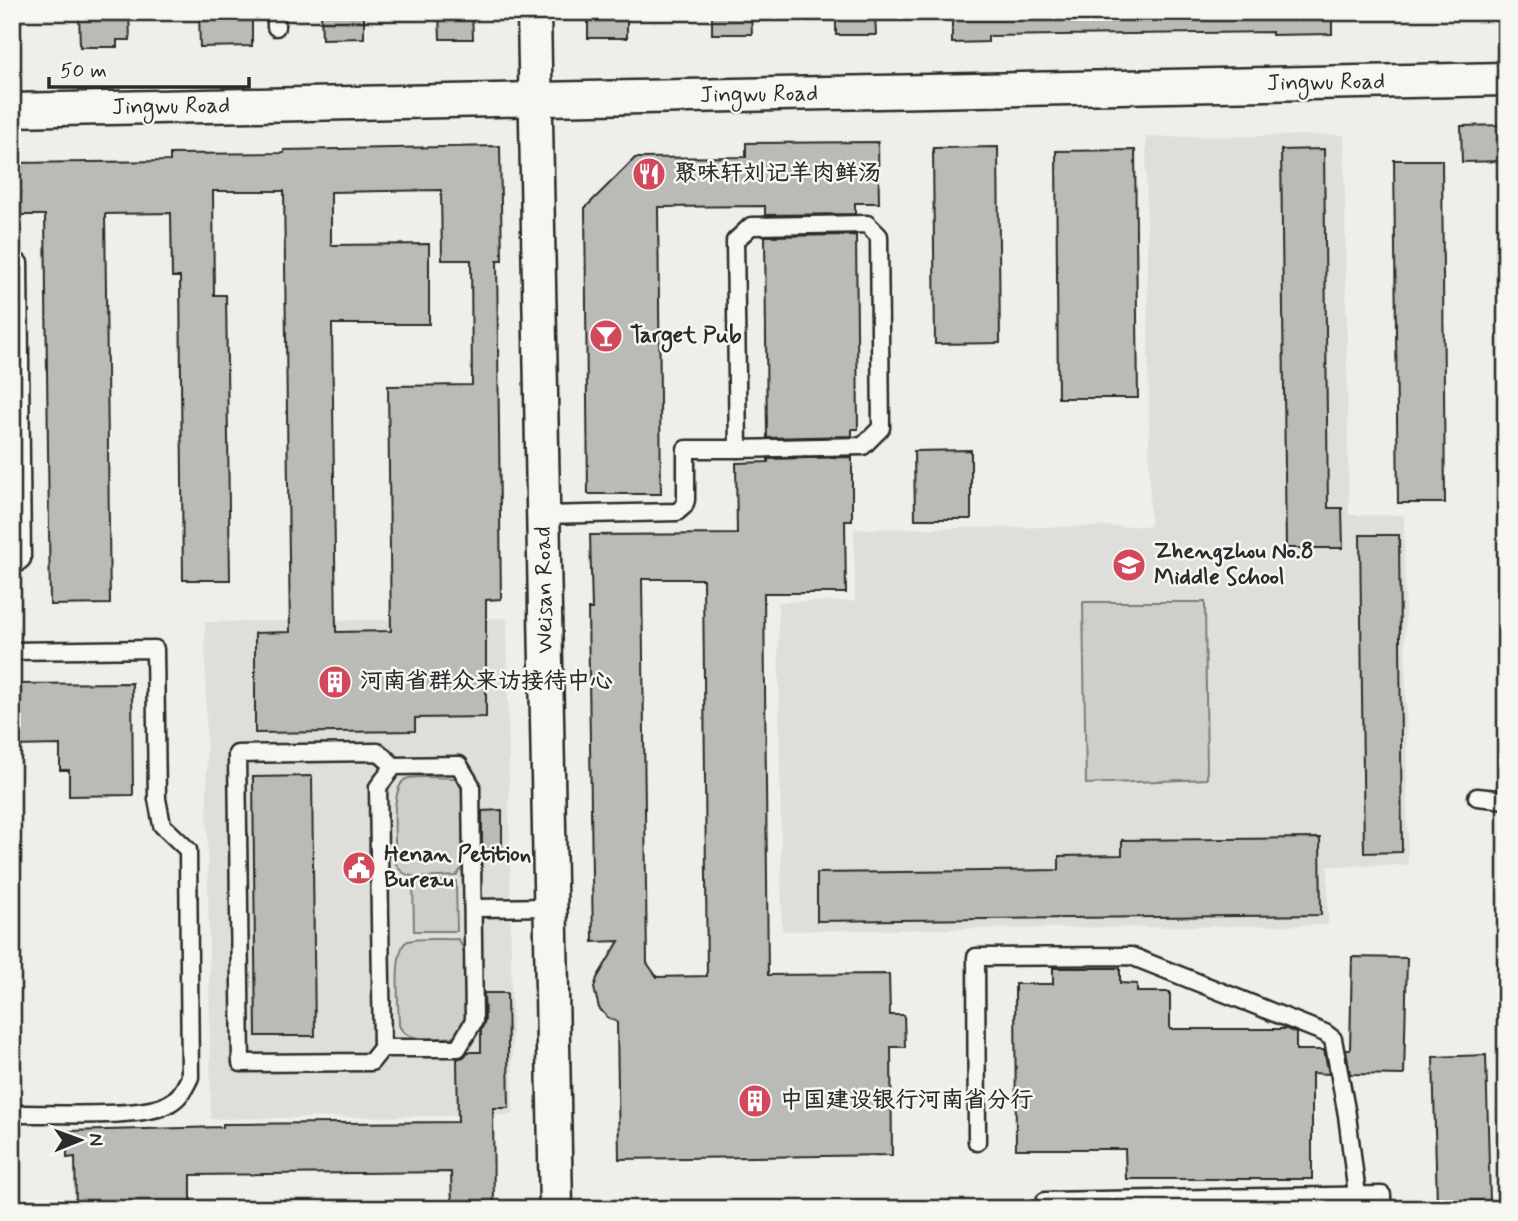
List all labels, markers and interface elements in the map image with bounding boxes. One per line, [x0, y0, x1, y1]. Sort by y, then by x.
scale bar [49, 46, 248, 90]
text: 50 m [60, 57, 107, 85]
street label: Jingwu Road [1267, 67, 1386, 101]
street label: Jingwu Road [700, 79, 819, 113]
street label: Jingwu Road [112, 91, 231, 125]
restaurant icon: 聚味轩刘记羊肉鲜汤 [630, 155, 668, 193]
place label: 聚味轩刘记羊肉鲜汤 [674, 159, 881, 189]
bar icon: Target Pub [587, 317, 625, 355]
place label: Target Pub [630, 321, 742, 353]
street label: Weisan Road [529, 526, 561, 654]
place label: Zhengzhou No.8 Middle School [1154, 537, 1314, 593]
school or university icon: Zhengzhou No.8 Middle School [1110, 546, 1148, 584]
building icon: 河南省群众来访接待中心 [316, 663, 354, 701]
place label: 河南省群众来访接待中心 [360, 667, 613, 697]
place label: Henan Petition Bureau [384, 840, 531, 896]
public building icon: Henan Petition Bureau [340, 849, 378, 887]
building icon: 中国建设银行河南省分行 [736, 1082, 774, 1120]
place label: 中国建设银行河南省分行 [780, 1086, 1033, 1116]
north arrow [46, 1106, 116, 1176]
text: N [83, 1133, 108, 1146]

